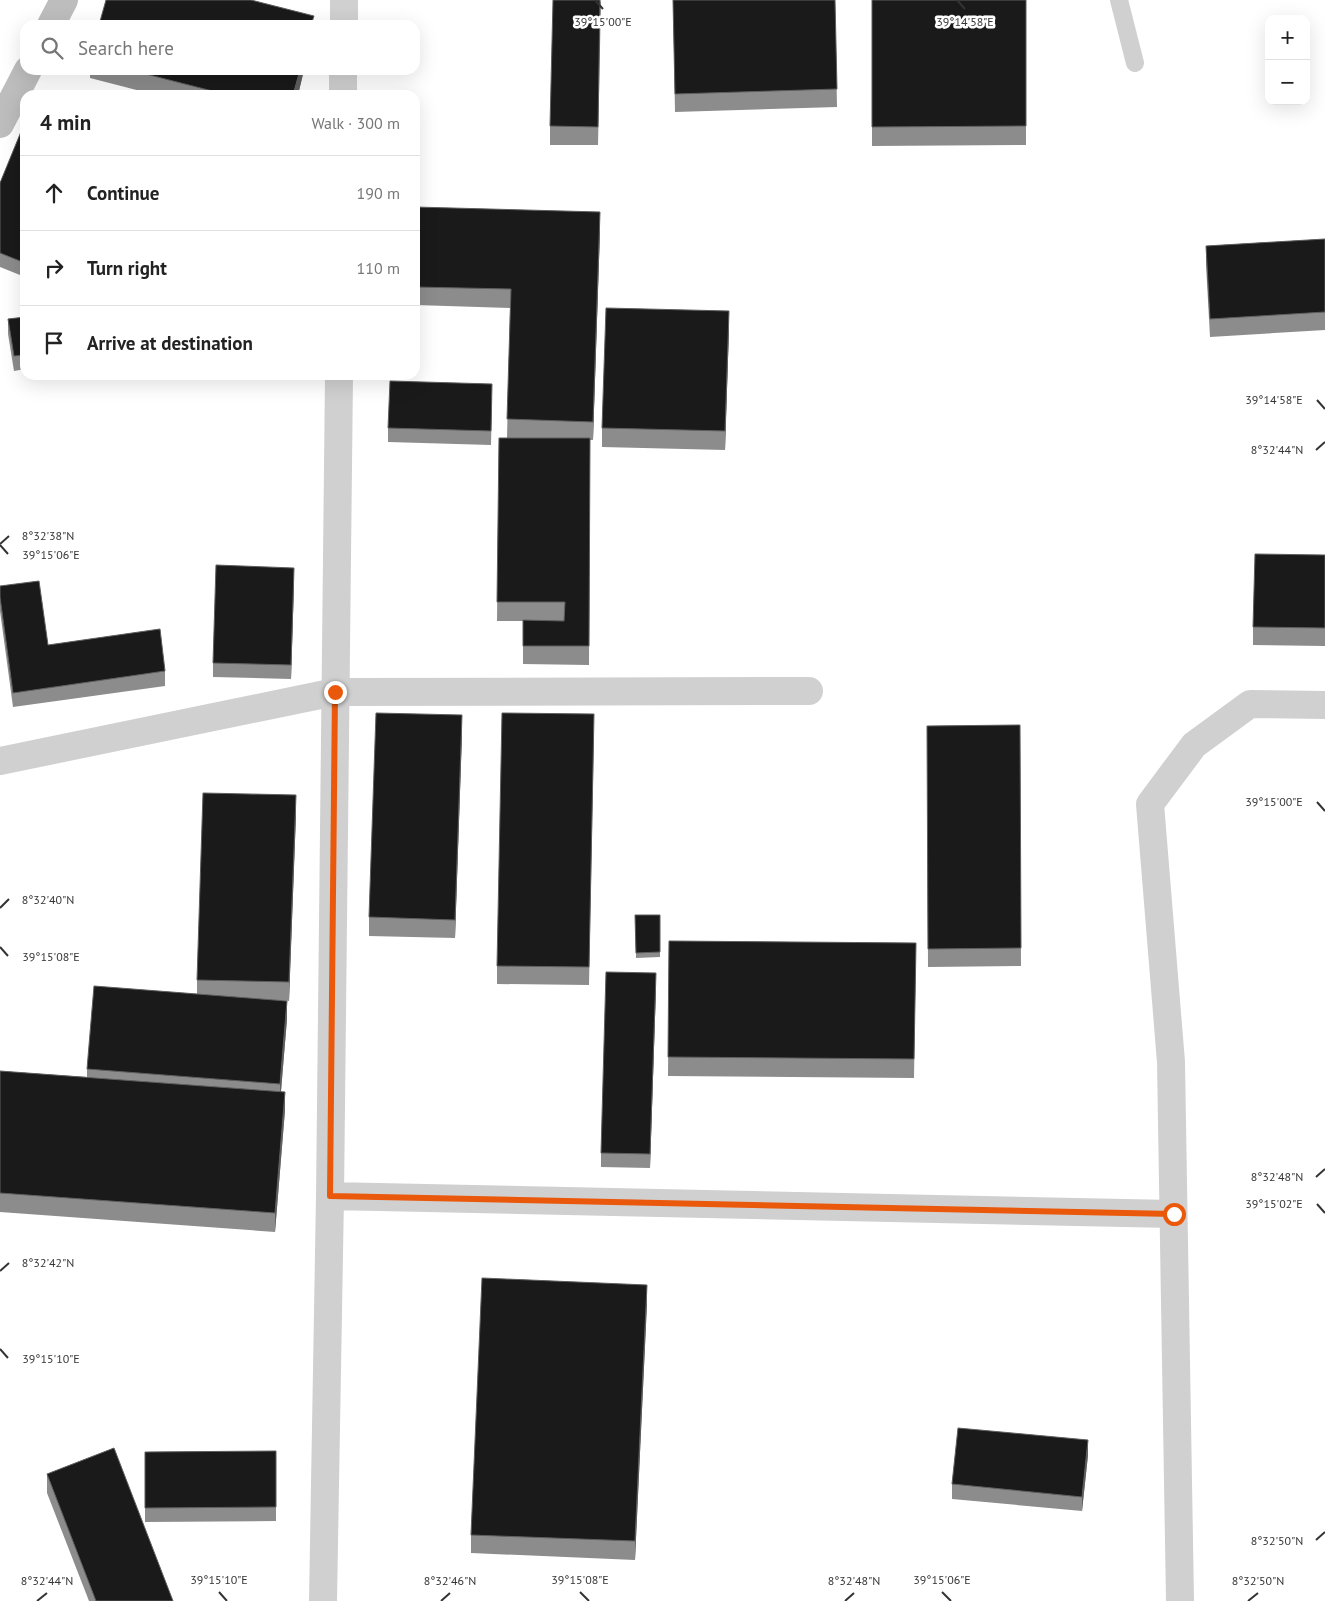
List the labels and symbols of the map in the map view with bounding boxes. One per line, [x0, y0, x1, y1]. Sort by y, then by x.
text: 39°15'00"E [574, 14, 632, 29]
text: 39°14'58"E [936, 14, 994, 29]
text: 39°14'58"E [1245, 392, 1303, 407]
text: 8°32'44"N [1251, 442, 1303, 457]
text: 8°32'38"N [22, 528, 74, 543]
text: 39°15'06"E [22, 547, 80, 562]
route end [324, 681, 347, 704]
text: 39°15'00"E [1245, 794, 1303, 809]
text: 8°32'40"N [22, 892, 74, 907]
text: 39°15'08"E [22, 949, 80, 964]
text: 8°32'48"N [1251, 1169, 1303, 1184]
text: 39°15'02"E [1245, 1196, 1303, 1211]
route start [1163, 1203, 1186, 1226]
text: 8°32'42"N [22, 1255, 74, 1270]
text: 39°15'10"E [22, 1351, 80, 1366]
text: 8°32'50"N [1251, 1533, 1303, 1548]
text: 39°15'10"E [190, 1572, 248, 1587]
text: 39°15'08"E [551, 1572, 609, 1587]
text: 39°15'06"E [913, 1572, 971, 1587]
text: 8°32'44"N [21, 1573, 73, 1588]
text: 8°32'46"N [424, 1573, 476, 1588]
text: 8°32'48"N [828, 1573, 880, 1588]
text: 8°32'50"N [1232, 1573, 1284, 1588]

